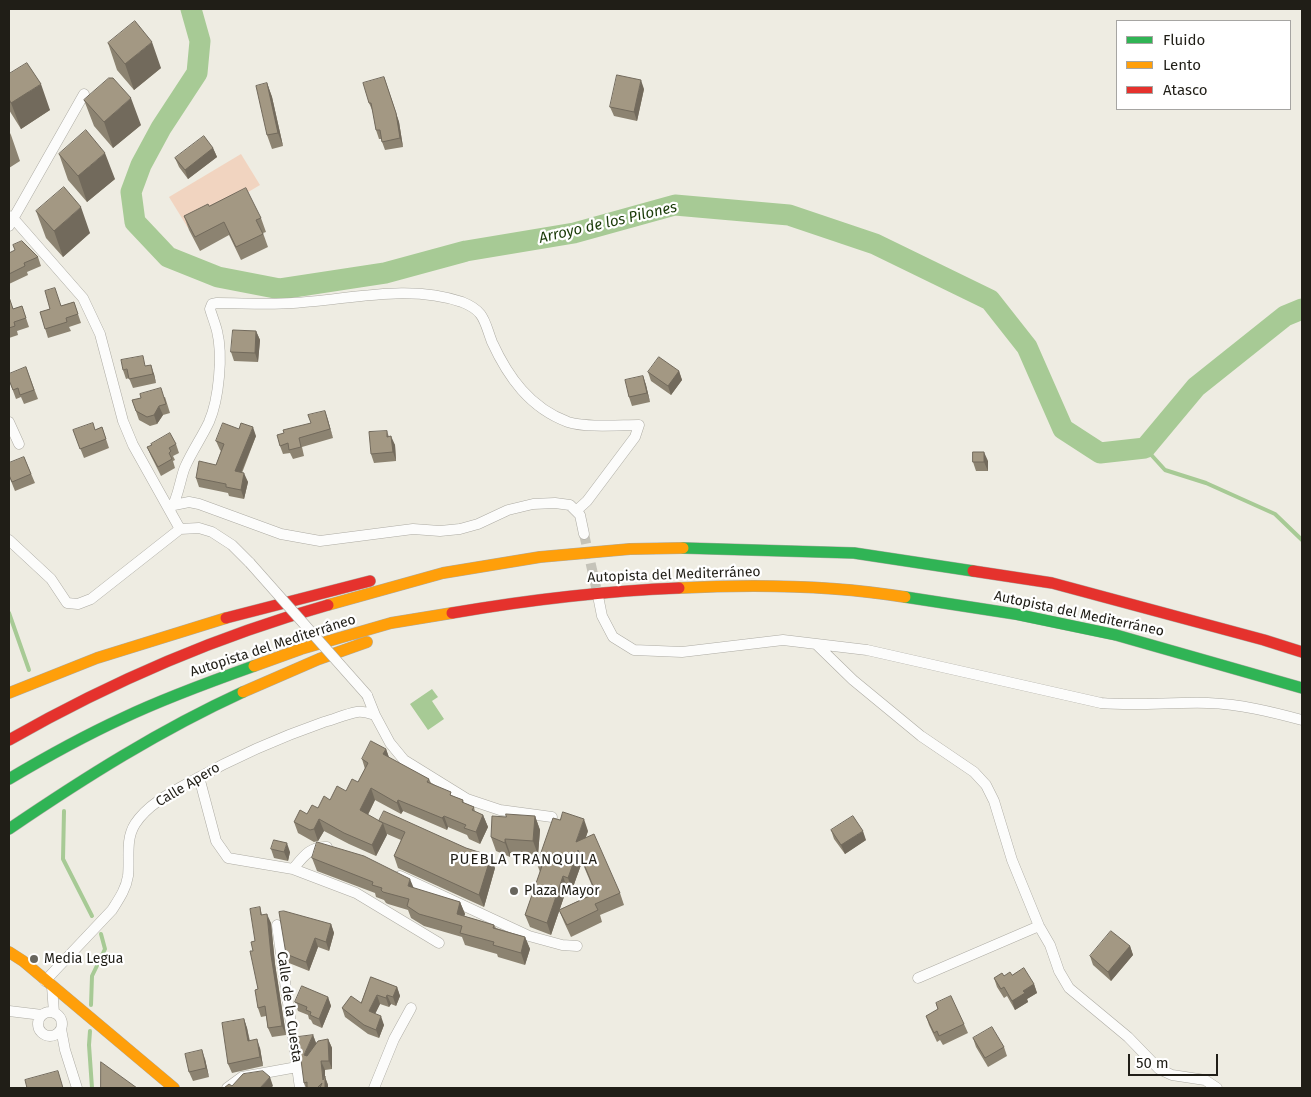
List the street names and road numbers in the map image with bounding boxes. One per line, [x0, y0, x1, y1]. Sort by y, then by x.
street label: Autopista del Mediterráneo [587, 564, 761, 586]
street label: Autopista del Mediterráneo [992, 588, 1166, 640]
street label: Autopista del Mediterráneo [188, 611, 358, 681]
street label: Calle Apero [153, 759, 223, 811]
street label: Calle de la Cuesta [273, 950, 305, 1064]

